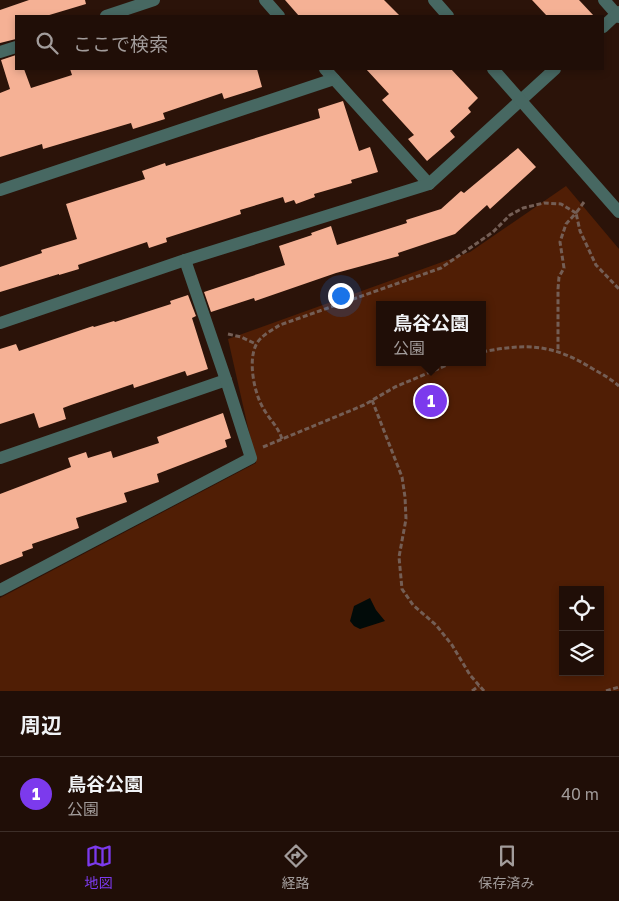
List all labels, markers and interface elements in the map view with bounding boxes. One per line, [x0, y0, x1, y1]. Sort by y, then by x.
search box [15, 15, 604, 70]
icon: search [33, 29, 61, 57]
text: ここで検索 [73, 32, 168, 55]
your location [328, 283, 354, 309]
popup [376, 301, 486, 366]
text: 鳥谷公園 [393, 311, 469, 334]
text: 公園 [393, 338, 425, 358]
pin: 1 [415, 382, 447, 420]
map controls [559, 586, 604, 676]
button: locate [559, 586, 604, 631]
button: layers [559, 631, 604, 676]
text: 周辺 [20, 712, 62, 738]
text: 鳥谷公園 [67, 772, 143, 795]
text: 1 [32, 784, 40, 804]
text: 40 m [561, 784, 599, 804]
text: 公園 [67, 799, 99, 819]
tab: 地図 [85, 842, 113, 892]
tab: 経路 [282, 842, 310, 892]
tab: 保存済み [479, 842, 535, 892]

